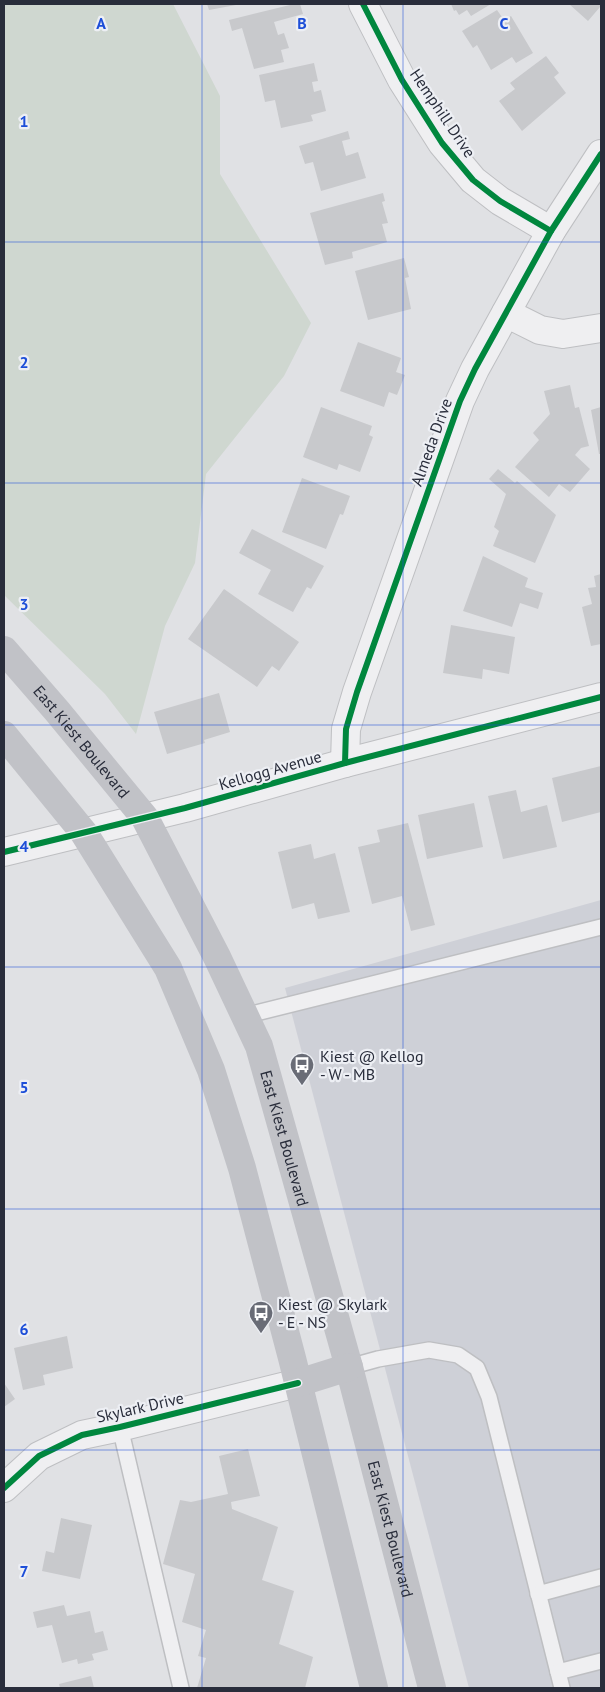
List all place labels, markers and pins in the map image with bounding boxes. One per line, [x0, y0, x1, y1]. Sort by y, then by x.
place label: Kiest @ Kellog - W - MB [320, 1046, 424, 1084]
bus stop icon: Kiest @ Kellog - W - MB [289, 1052, 315, 1086]
place label: Kiest @ Skylark - E - NS [278, 1294, 387, 1332]
bus stop icon: Kiest @ Skylark - E - NS [248, 1300, 274, 1334]

